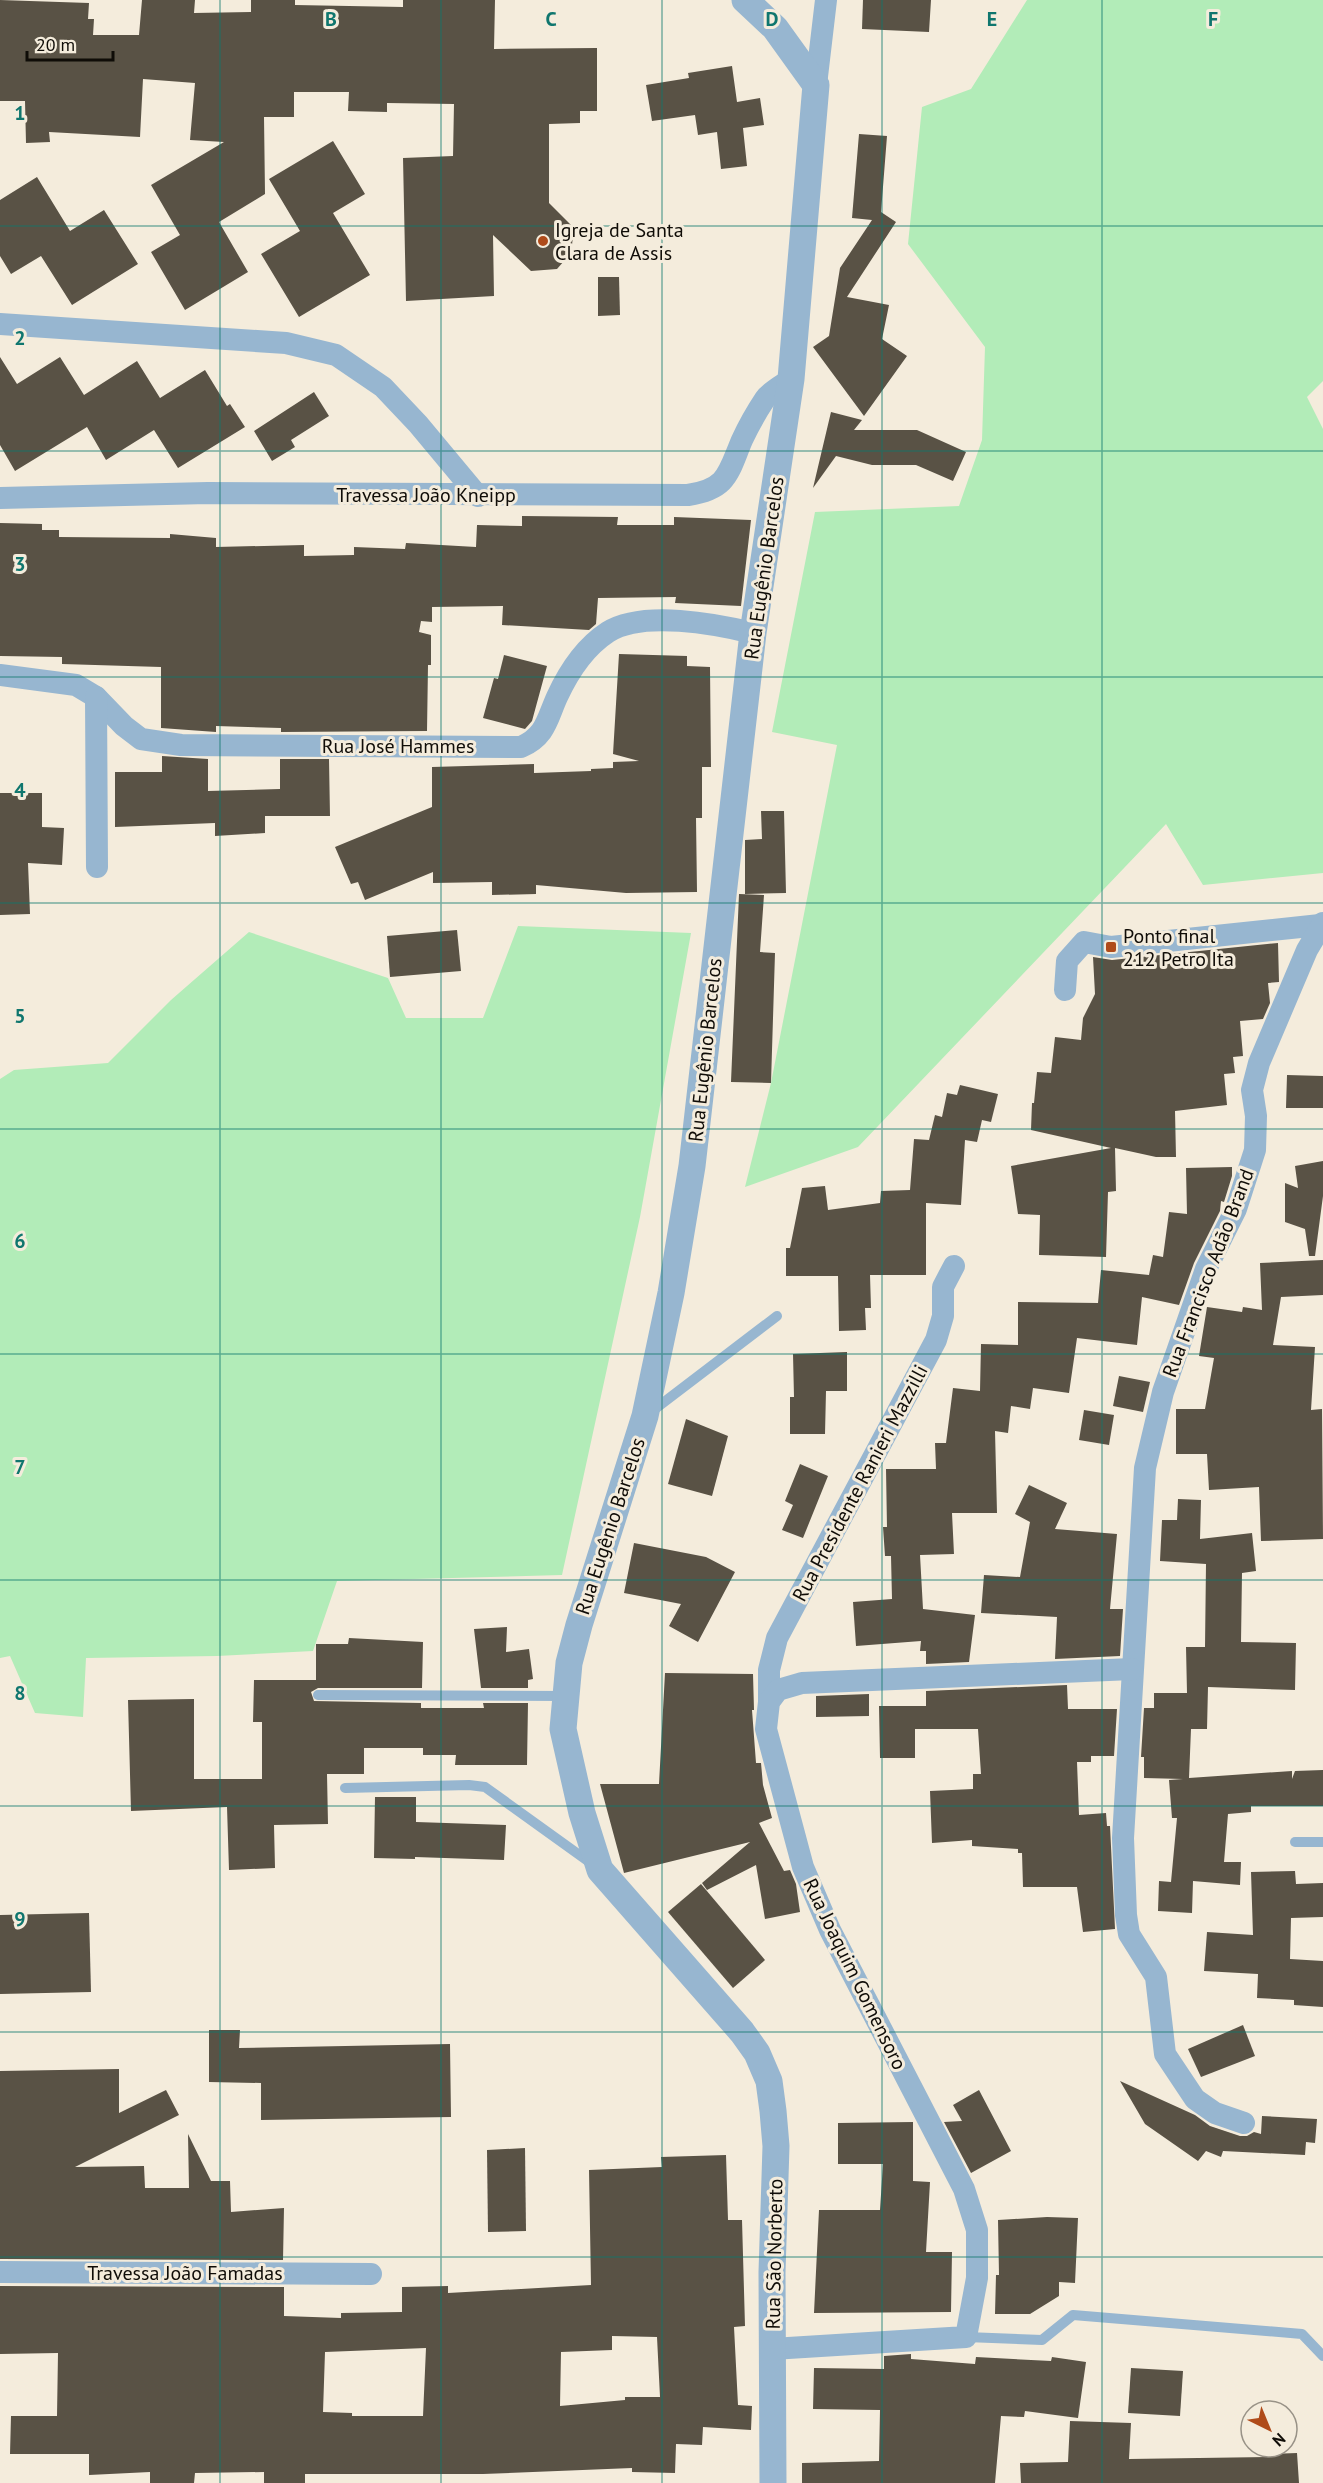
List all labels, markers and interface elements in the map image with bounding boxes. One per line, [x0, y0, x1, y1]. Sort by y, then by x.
text: B [325, 6, 337, 32]
text: C [545, 6, 557, 32]
text: D [766, 6, 779, 32]
text: E [987, 6, 997, 32]
text: F [1208, 6, 1218, 32]
scale bar [27, 24, 112, 62]
text: 20 m [36, 33, 75, 56]
text: 1 [14, 100, 26, 126]
place label: Igreja de Santa Clara de Assis [555, 217, 684, 266]
marker: Igreja de Santa Clara de Assis [536, 234, 550, 248]
text: 2 [14, 325, 26, 351]
street label: Rua Eugênio Barcelos [738, 475, 790, 661]
street label: Travessa João Kneipp [336, 482, 516, 508]
text: 3 [14, 551, 26, 577]
street label: Rua José Hammes [322, 733, 474, 759]
text: 4 [14, 777, 26, 803]
place label: Ponto final 212 Petro Ita [1123, 923, 1234, 972]
marker: Ponto final 212 Petro Ita [1104, 940, 1118, 954]
street label: Rua Eugênio Barcelos [682, 957, 728, 1143]
text: 5 [14, 1003, 26, 1029]
street label: Rua Francisco Adão Brand [1156, 1165, 1260, 1381]
text: 6 [14, 1228, 26, 1254]
street label: Rua Presidente Ranieri Mazzilli [786, 1360, 934, 1606]
street label: Rua Eugênio Barcelos [569, 1434, 651, 1618]
text: 7 [14, 1454, 26, 1480]
text: 8 [14, 1680, 26, 1706]
street label: Rua Joaquim Gomensoro [797, 1874, 913, 2074]
text: 9 [14, 1906, 26, 1932]
street label: Rua São Norberto [760, 2178, 788, 2330]
street label: Travessa João Famadas [87, 2260, 283, 2286]
north arrow [1239, 2399, 1299, 2459]
text: N [1269, 2429, 1290, 2451]

